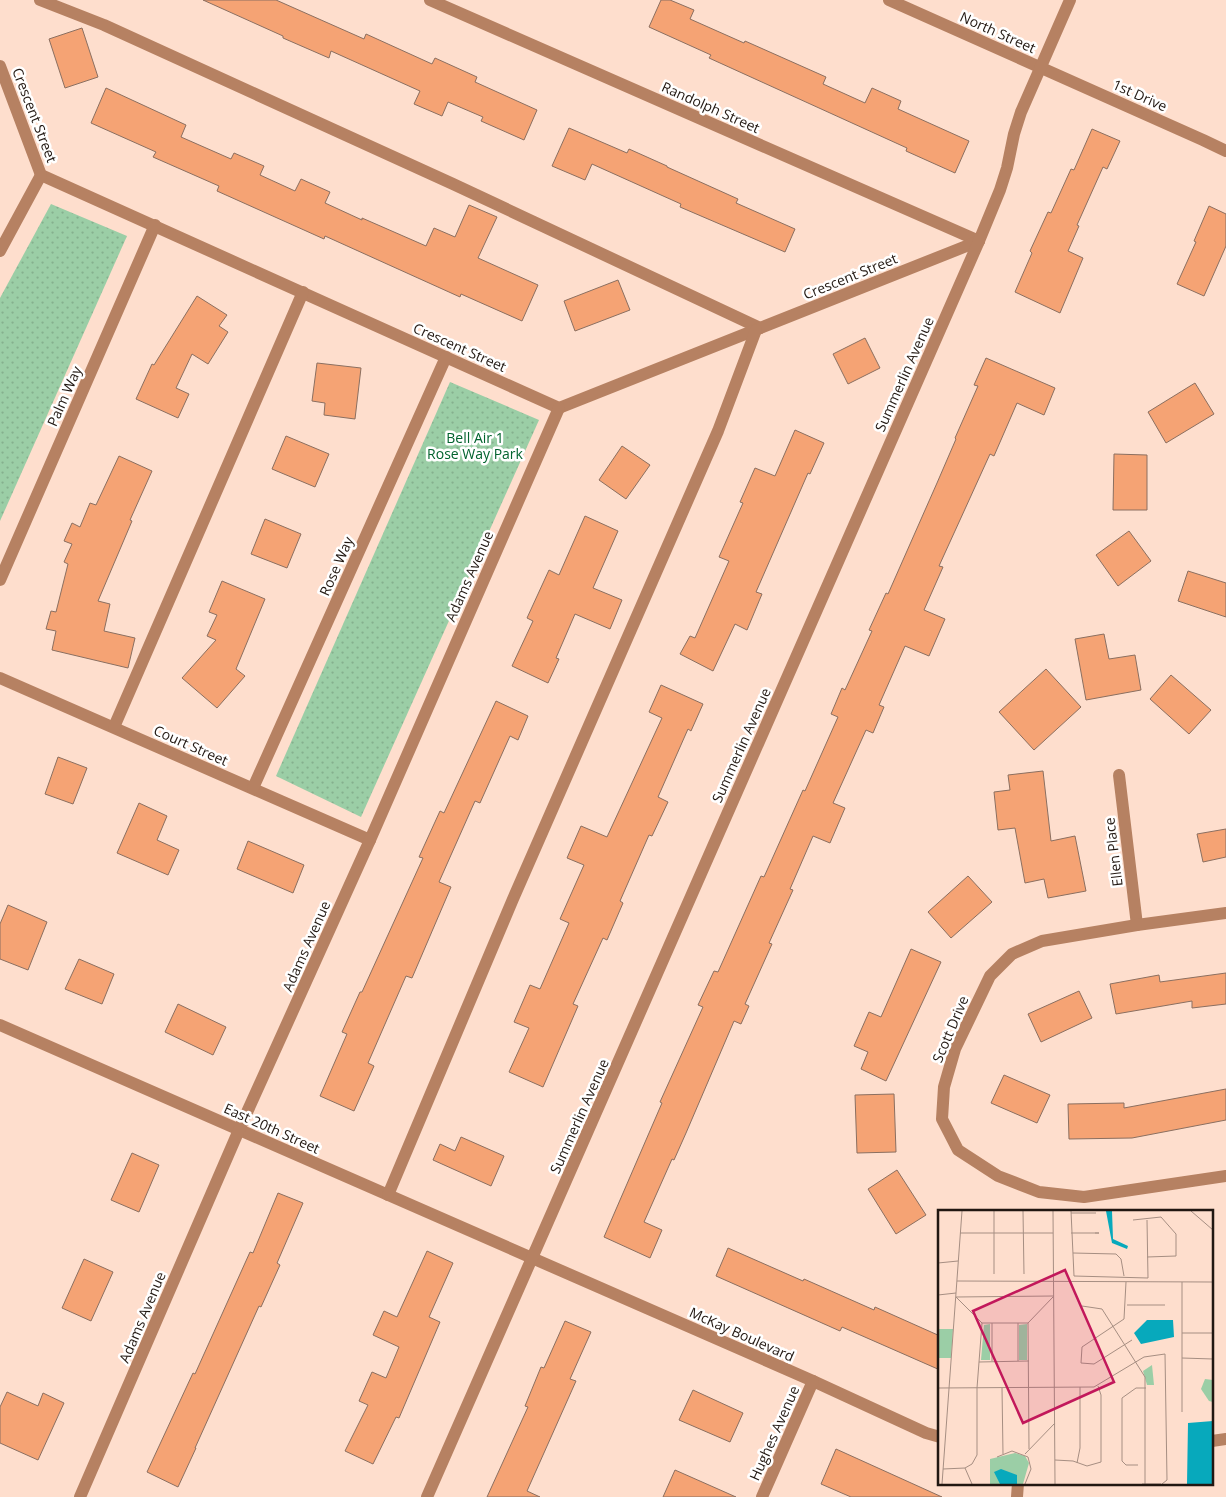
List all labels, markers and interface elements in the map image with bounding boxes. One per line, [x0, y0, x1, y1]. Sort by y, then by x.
street label: North Street [957, 7, 1039, 57]
street label: Crescent Street [8, 65, 62, 165]
street label: 1st Drive [1110, 75, 1170, 115]
street label: Randolph Street [659, 77, 763, 137]
street label: Crescent Street [800, 248, 900, 304]
street label: Summerlin Avenue [870, 313, 938, 434]
street label: Crescent Street [410, 318, 510, 376]
street label: Palm Way [42, 362, 86, 429]
park label: Bell Air 1 Rose Way Park [427, 428, 524, 463]
street label: Adams Avenue [441, 528, 498, 624]
street label: Rose Way [315, 532, 358, 599]
street label: Summerlin Avenue [707, 684, 775, 805]
street label: Court Street [151, 720, 231, 770]
street label: Ellen Place [1099, 816, 1127, 888]
street label: Adams Avenue [278, 898, 335, 994]
street label: Scott Drive [927, 993, 973, 1065]
street label: Summerlin Avenue [545, 1055, 613, 1176]
street label: East 20th Street [221, 1098, 323, 1158]
inset map [938, 1210, 1214, 1484]
street label: Adams Avenue [114, 1268, 170, 1365]
street label: McKay Boulevard [687, 1302, 797, 1366]
street label: Hughes Avenue [745, 1382, 803, 1483]

